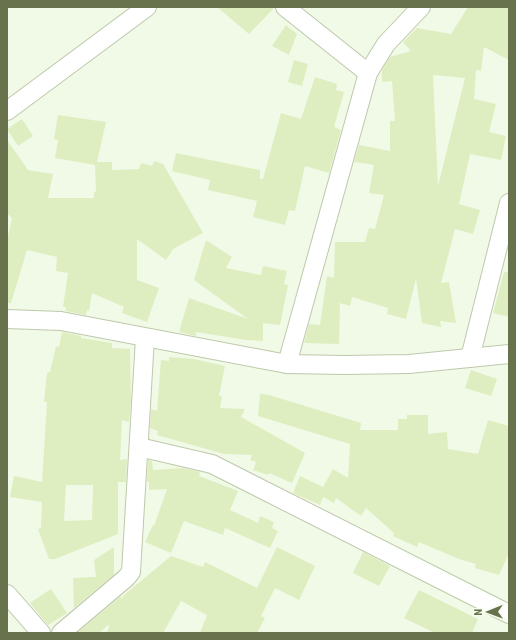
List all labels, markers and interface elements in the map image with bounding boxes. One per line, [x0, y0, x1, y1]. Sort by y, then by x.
north arrow [468, 592, 508, 632]
text: N [472, 608, 485, 616]

